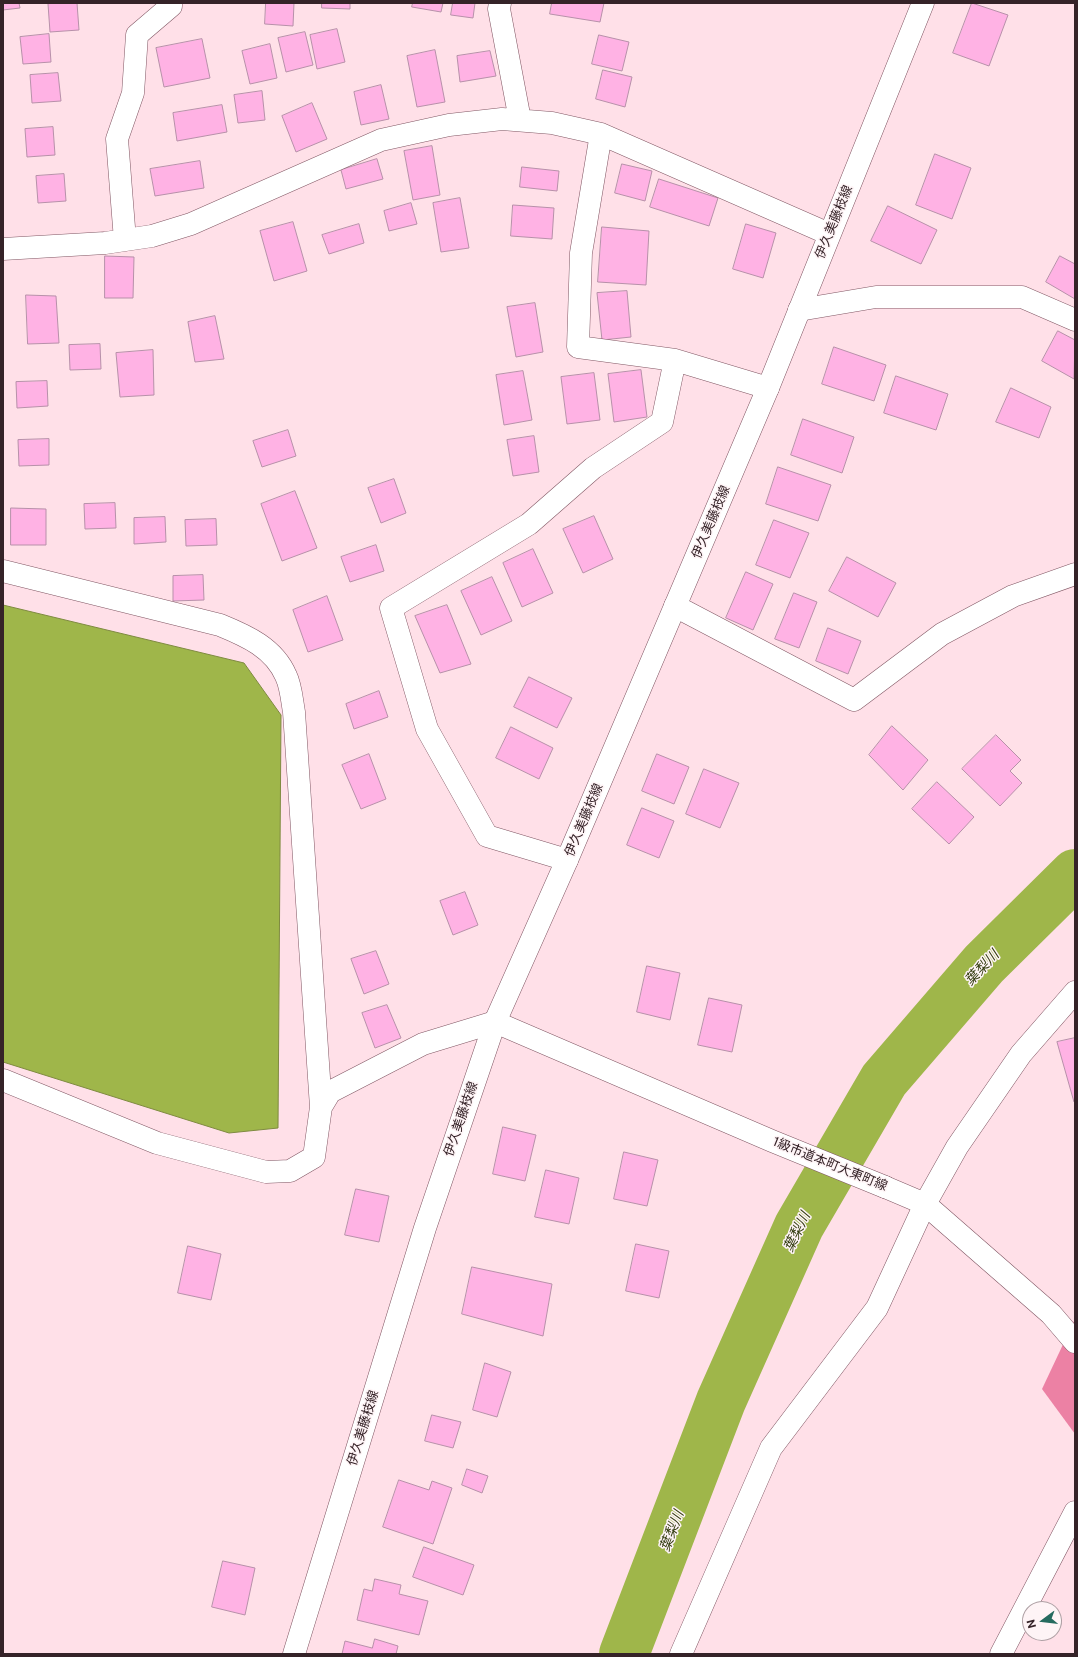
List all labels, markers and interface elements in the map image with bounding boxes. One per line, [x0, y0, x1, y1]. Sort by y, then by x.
street label: 伊久美藤枝線 [812, 183, 856, 261]
street label: 伊久美藤枝線 [689, 483, 733, 561]
street label: 伊久美藤枝線 [562, 781, 606, 859]
water label: 葉梨川 [962, 947, 1002, 989]
street label: 伊久美藤枝線 [441, 1080, 481, 1158]
street label: 1級市道本町大東町線 [770, 1134, 890, 1194]
water label: 葉梨川 [780, 1209, 814, 1255]
street label: 伊久美藤枝線 [344, 1388, 382, 1468]
water label: 葉梨川 [657, 1508, 687, 1554]
north arrow [1022, 1601, 1062, 1641]
text: N [1024, 1618, 1038, 1630]

